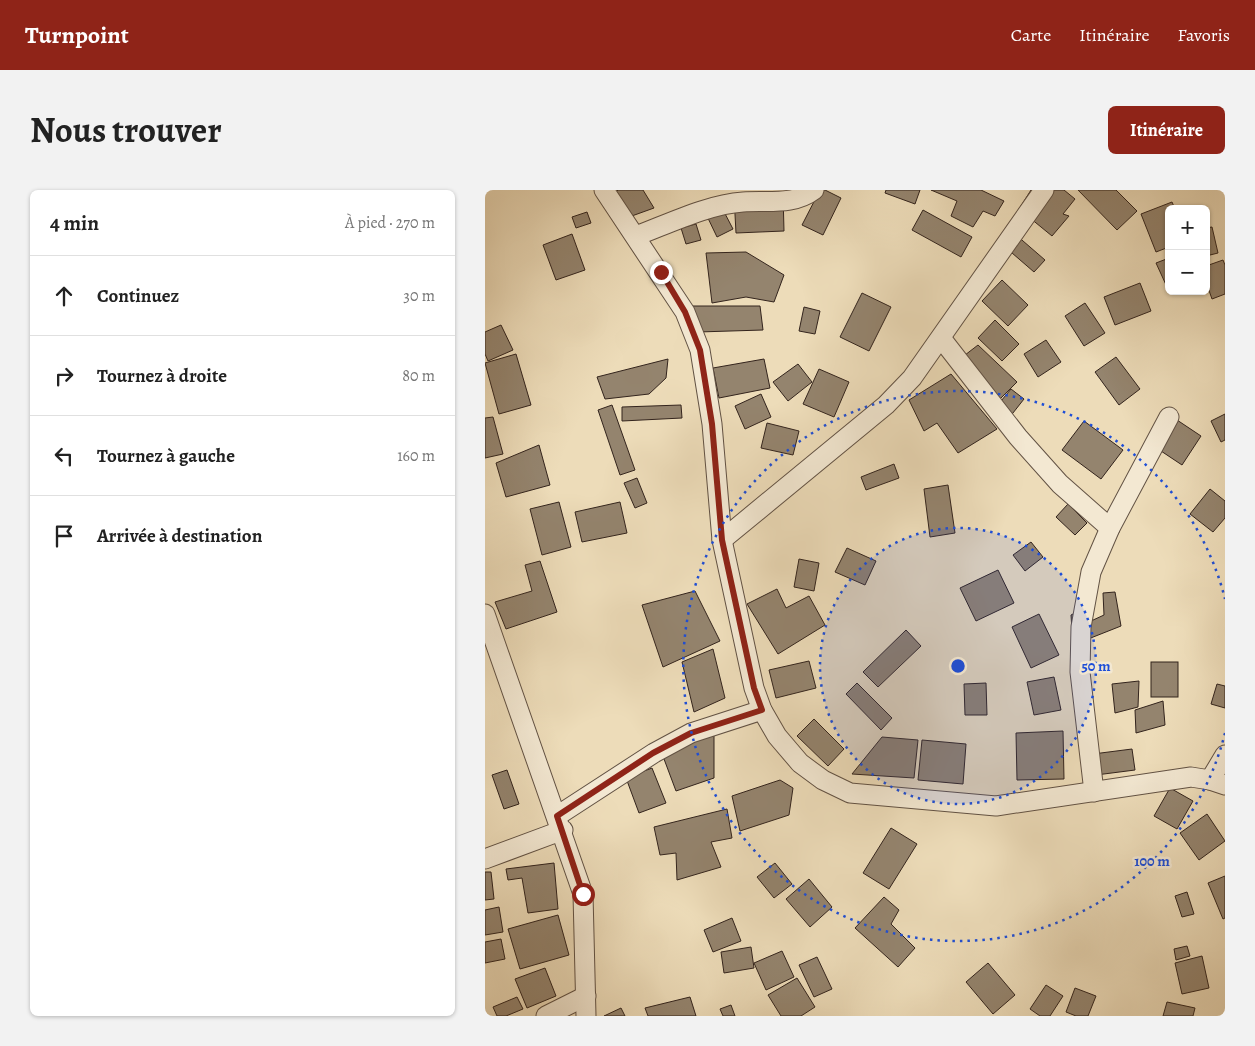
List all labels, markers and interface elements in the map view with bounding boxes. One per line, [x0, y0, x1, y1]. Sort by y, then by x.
text: Turnpoint [25, 19, 129, 51]
text: Carte [1011, 23, 1051, 47]
text: Itinéraire [1079, 23, 1150, 47]
text: Favoris [1178, 23, 1230, 47]
text: Nous trouver [30, 106, 222, 154]
button: Itinéraire [1108, 106, 1225, 154]
map controls [1165, 205, 1210, 295]
button: + [1165, 205, 1210, 250]
text: 4 min [50, 209, 99, 237]
text: À pied · 270 m [345, 212, 435, 234]
button: − [1165, 250, 1210, 295]
route end [650, 261, 673, 284]
icon: ahead [50, 282, 78, 310]
text: Continuez [97, 283, 179, 309]
text: 30 m [403, 285, 435, 307]
icon: right [50, 362, 78, 390]
text: Tournez à droite [97, 363, 227, 389]
text: 80 m [402, 365, 435, 387]
icon: left [50, 442, 78, 470]
text: Tournez à gauche [97, 443, 235, 469]
text: 160 m [397, 445, 435, 467]
icon: arrive [50, 522, 78, 550]
text: Arrivée à destination [97, 523, 262, 549]
text: 50 m [1081, 656, 1111, 676]
centre of rings [949, 657, 967, 675]
text: 100 m [1134, 851, 1170, 871]
route start [572, 883, 595, 906]

